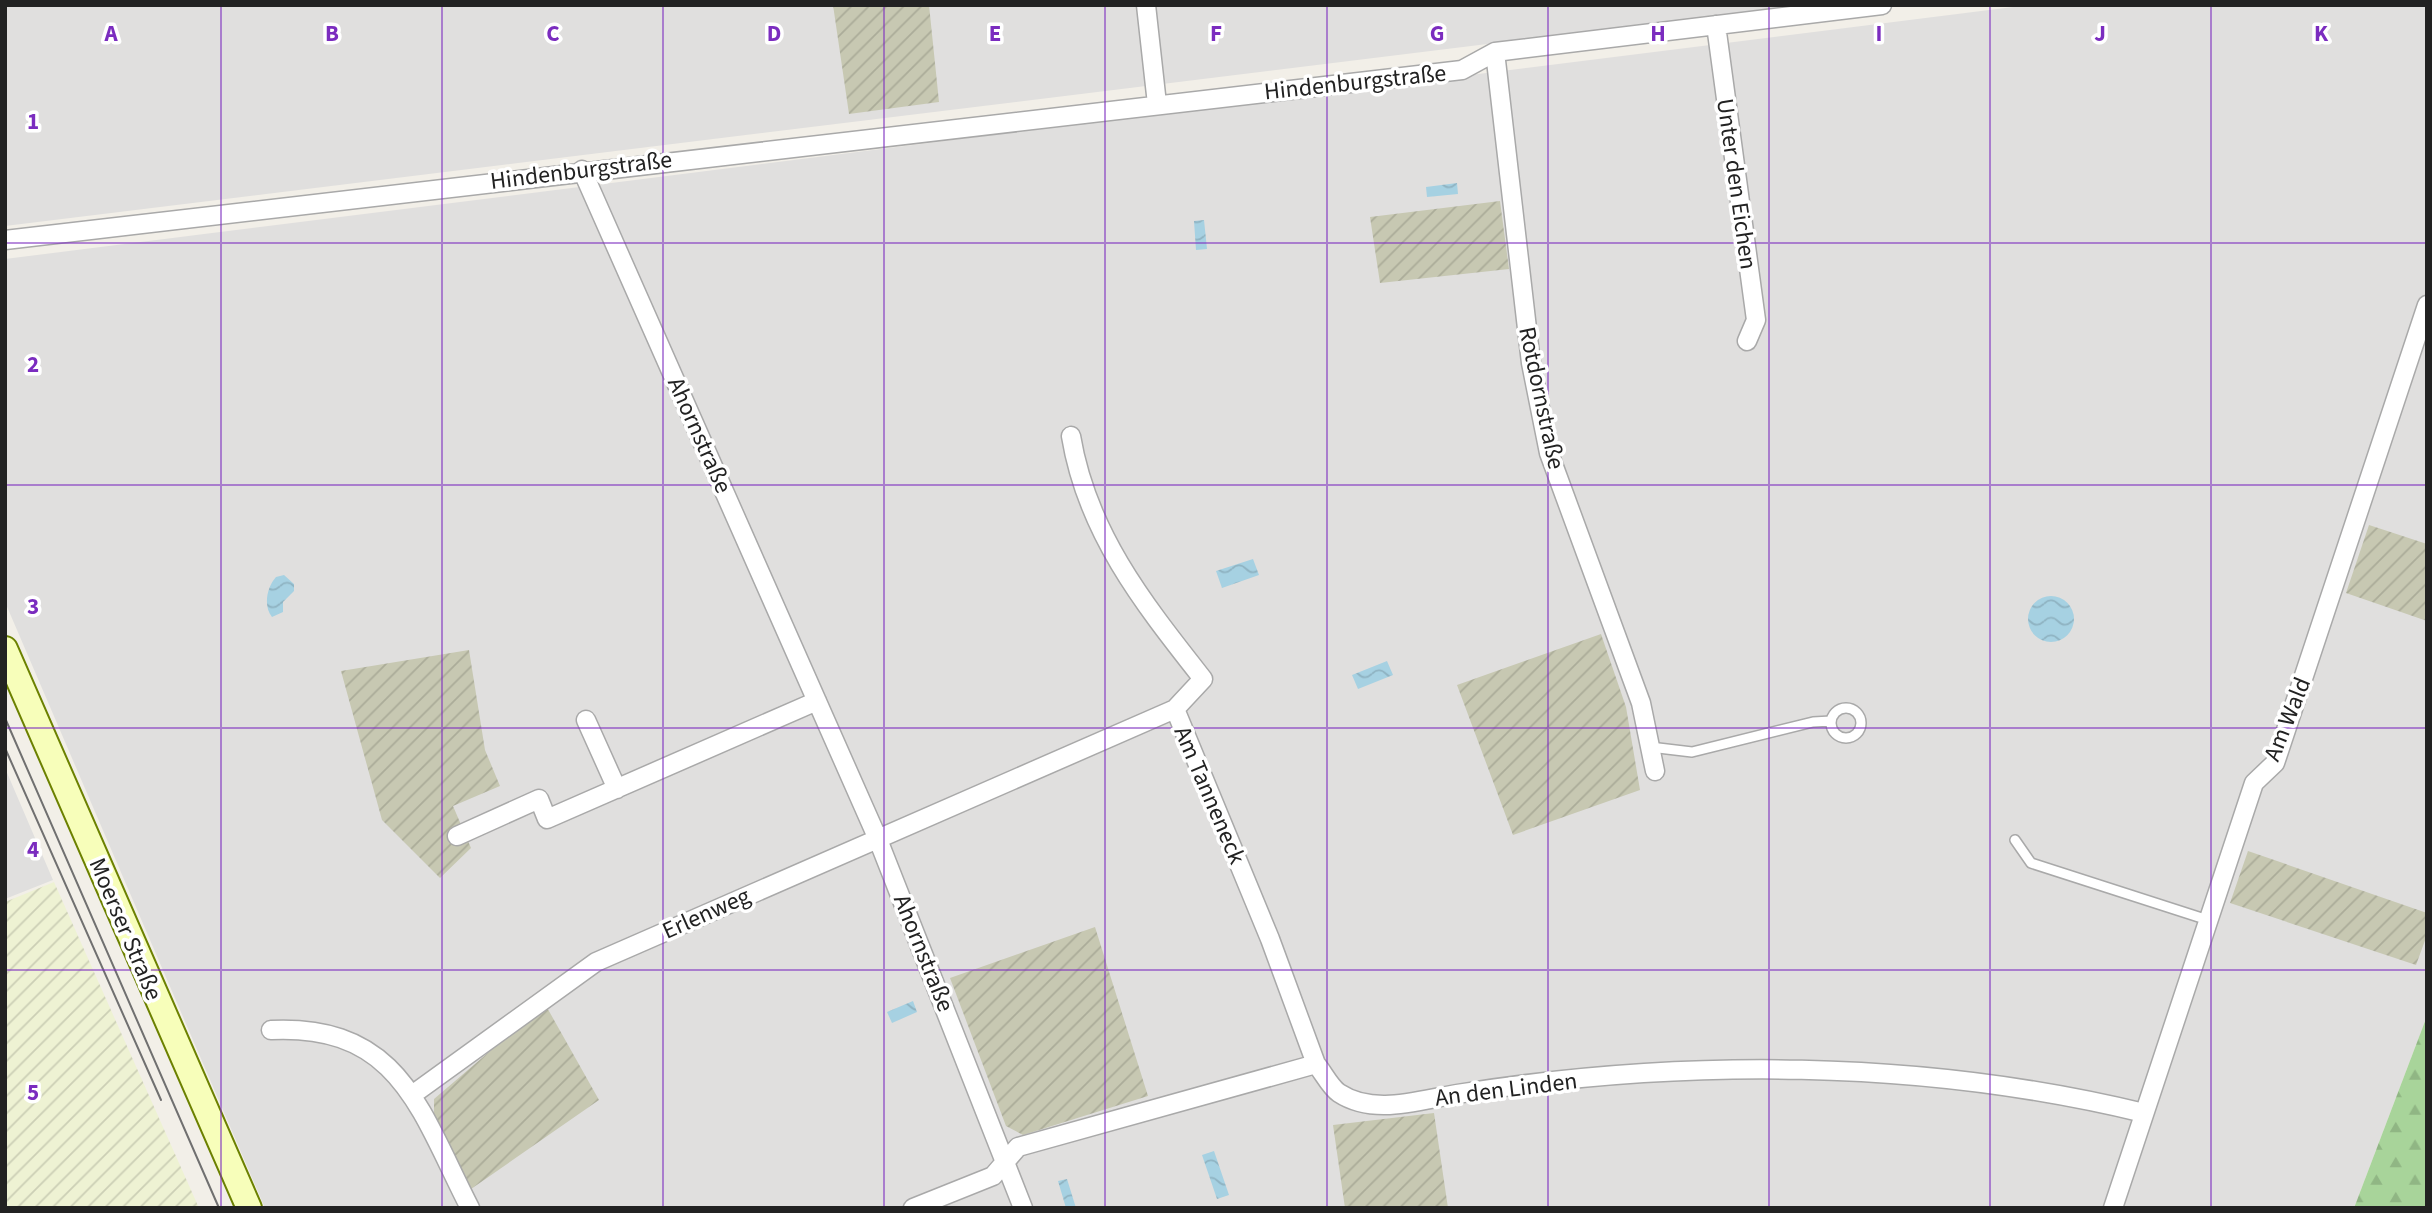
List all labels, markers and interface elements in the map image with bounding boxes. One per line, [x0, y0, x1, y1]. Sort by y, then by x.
text: A [103, 17, 118, 50]
text: B [325, 17, 339, 50]
text: C [546, 17, 560, 50]
text: D [767, 17, 781, 50]
text: E [989, 17, 1001, 50]
text: F [1210, 17, 1222, 50]
text: G [1430, 17, 1444, 50]
text: H [1650, 17, 1666, 50]
text: I [1876, 17, 1882, 50]
text: J [2094, 17, 2106, 50]
text: K [2314, 17, 2329, 50]
street label: Hindenburgstraße [1262, 56, 1448, 109]
street label: Unter den Eichen [1707, 96, 1766, 272]
text: 1 [27, 105, 39, 138]
street label: Hindenburgstraße [488, 142, 674, 199]
street label: Rotdornstraße [1509, 324, 1574, 473]
text: 2 [27, 348, 39, 381]
street label: Ahornstraße [658, 372, 741, 499]
text: 3 [27, 590, 39, 623]
street label: Am Wald [2255, 672, 2320, 766]
street label: Am Tanneneck [1165, 721, 1254, 870]
text: 4 [27, 833, 39, 866]
street label: Moerser Straße [80, 853, 171, 1006]
street label: Erlenweg [657, 879, 756, 948]
street label: Ahornstraße [884, 889, 963, 1017]
street label: An den Linden [1433, 1063, 1579, 1116]
text: 5 [27, 1076, 39, 1109]

